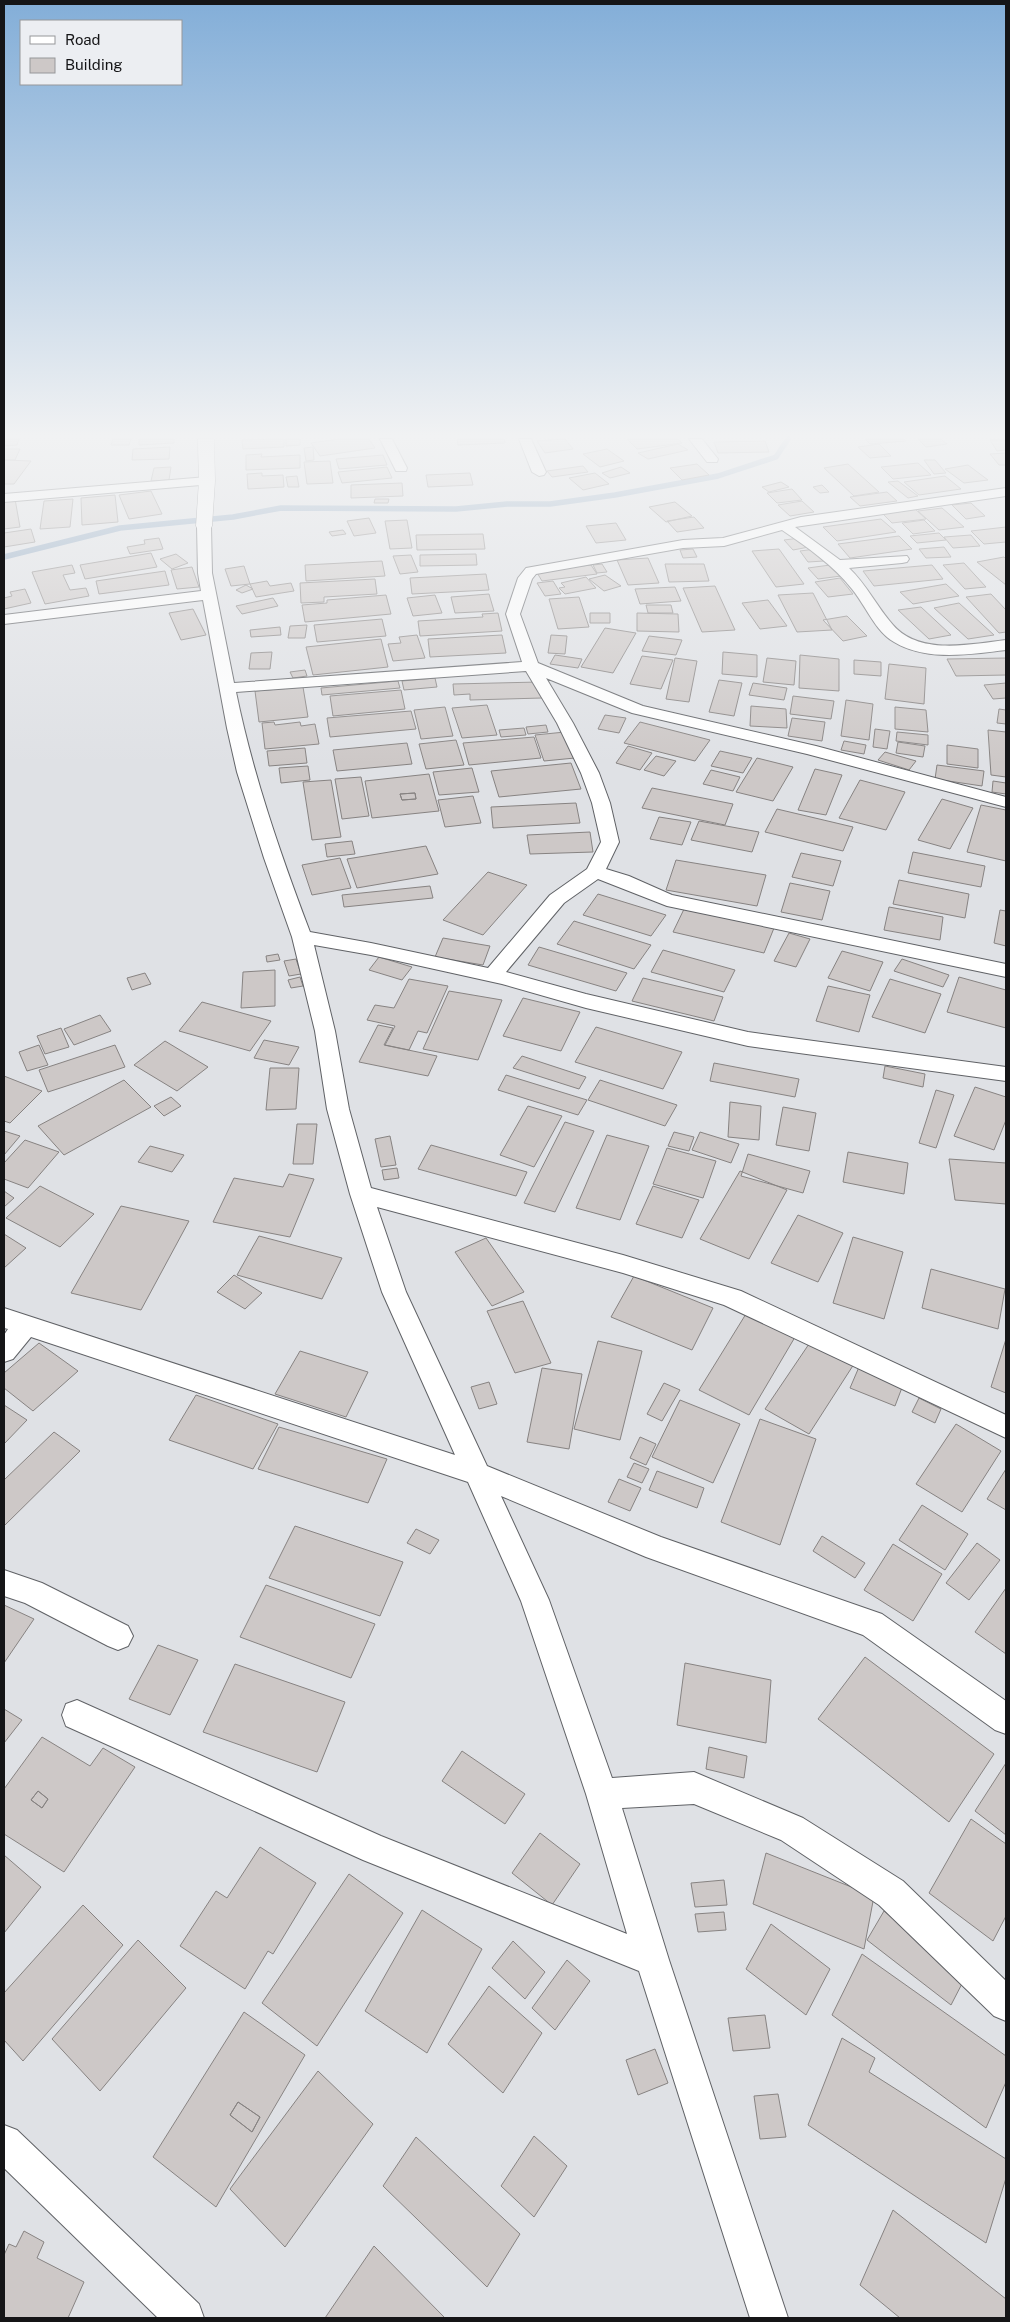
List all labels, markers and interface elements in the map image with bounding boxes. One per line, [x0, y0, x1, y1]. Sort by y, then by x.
legend [20, 20, 182, 85]
text: Road [65, 31, 101, 48]
text: Building [65, 56, 123, 73]

